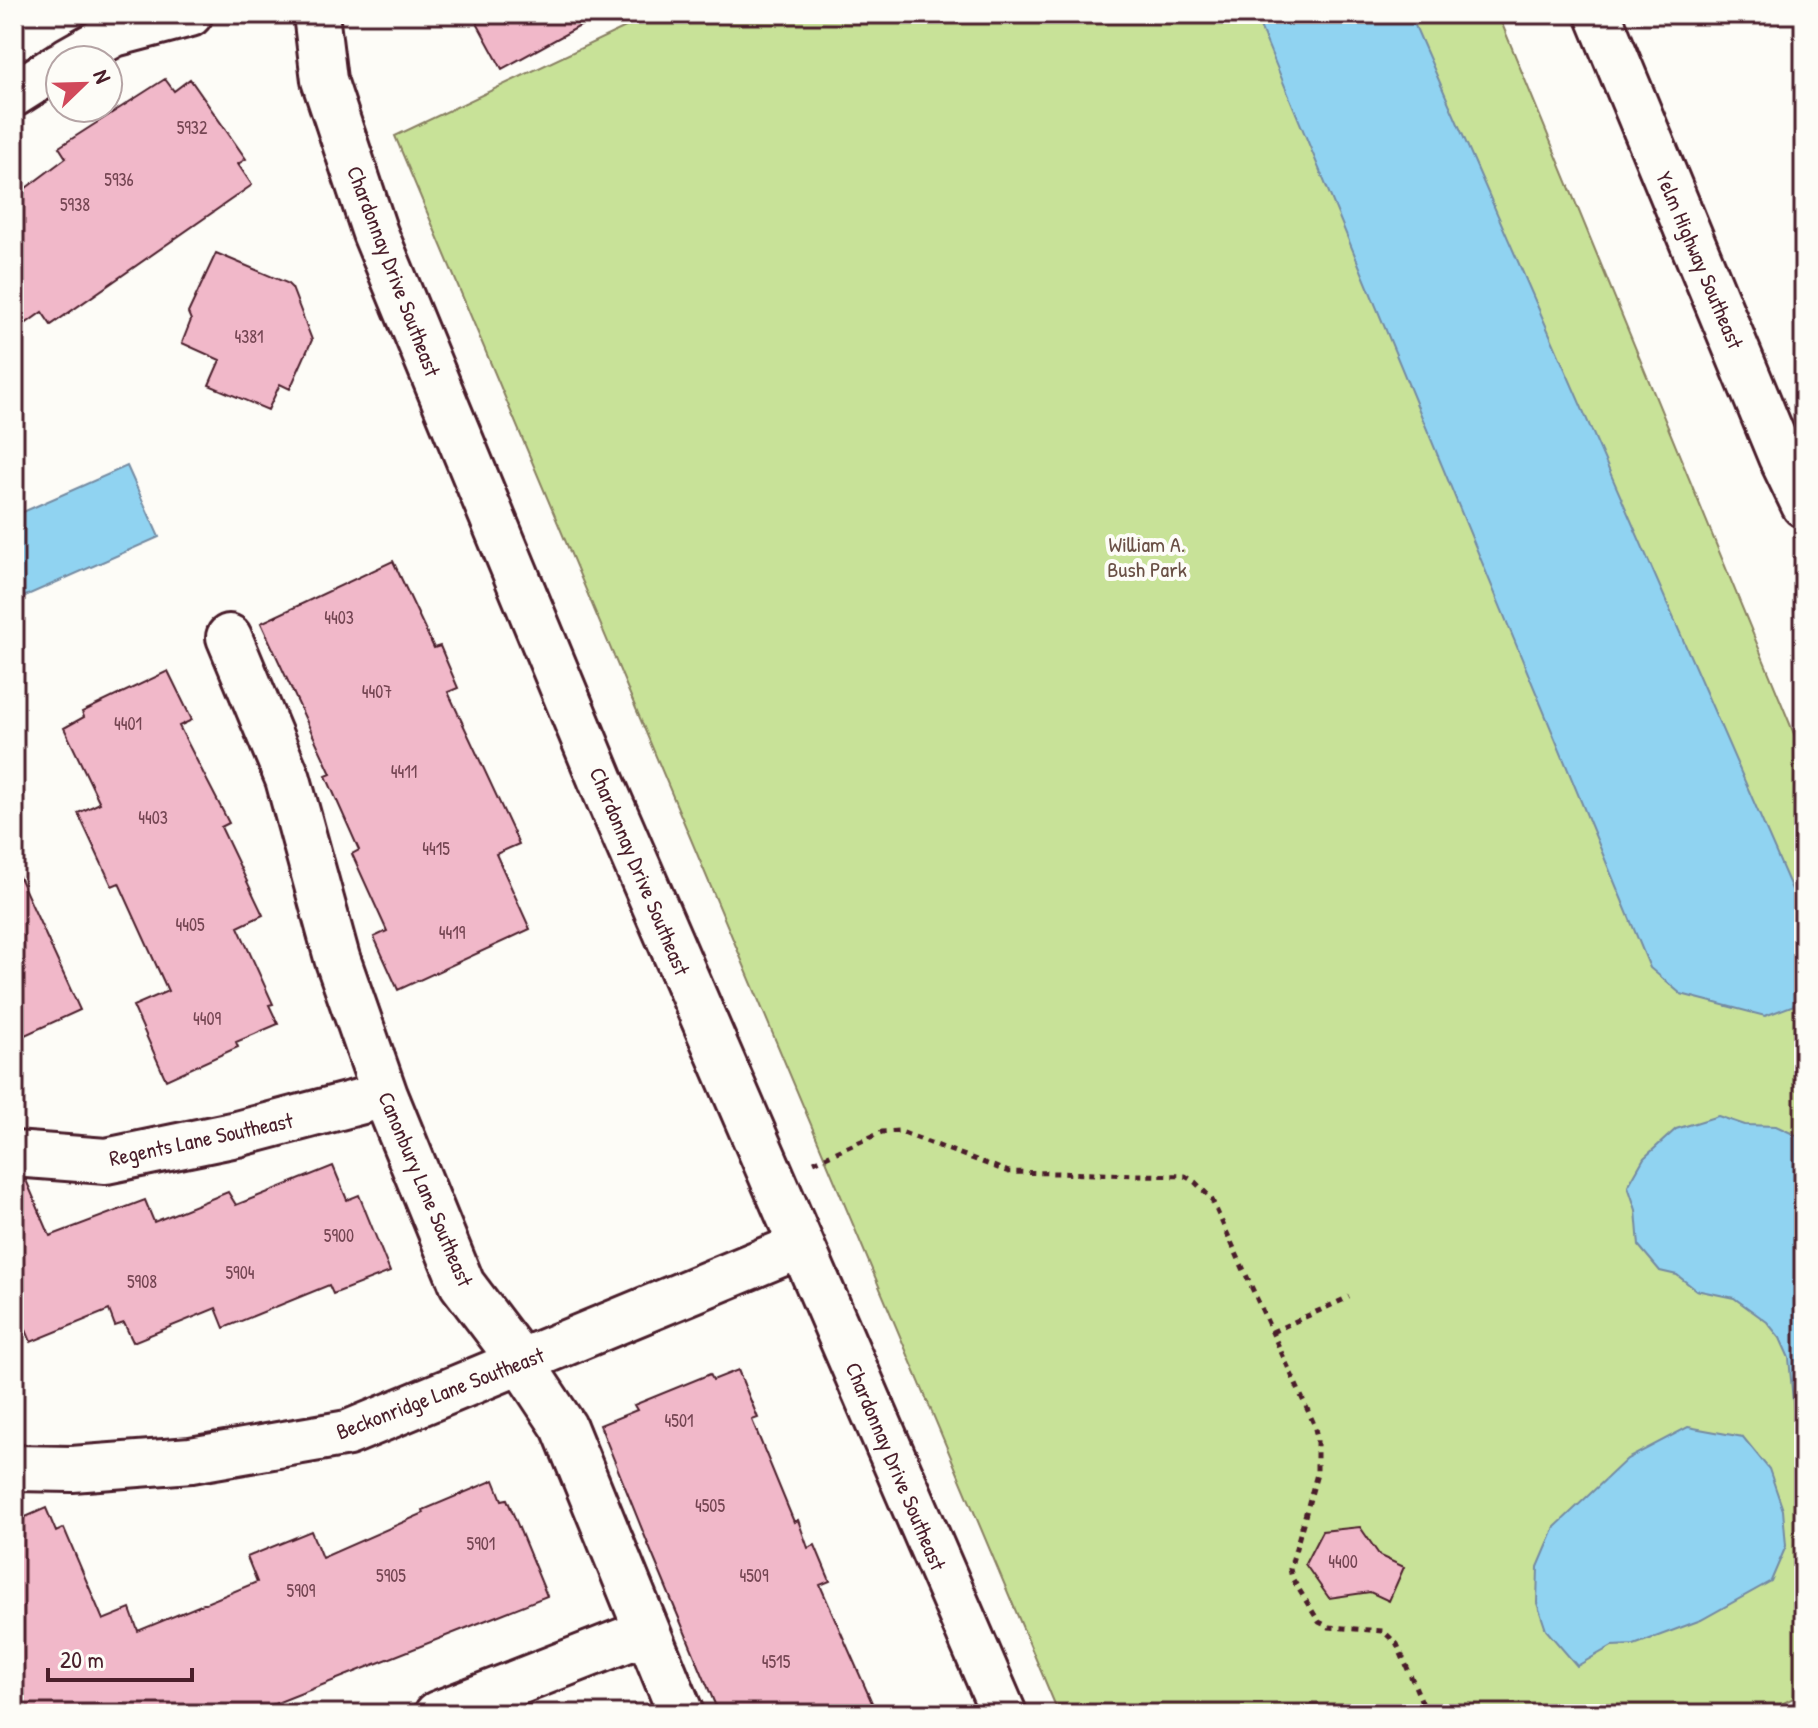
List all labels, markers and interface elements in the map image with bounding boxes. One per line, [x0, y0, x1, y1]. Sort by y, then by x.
north arrow [44, 44, 124, 124]
text: N [86, 65, 119, 88]
house number: 5932 [177, 115, 208, 140]
street label: Chardonnay Drive Southeast [340, 161, 448, 381]
house number: 5936 [104, 167, 134, 192]
street label: Yelm Highway Southeast [1649, 167, 1751, 354]
house number: 5938 [60, 192, 90, 217]
house number: 4381 [234, 324, 264, 349]
park label: William A. Bush Park [1107, 529, 1187, 584]
house number: 4403 [324, 605, 354, 630]
house number: 4407 [362, 679, 392, 704]
house number: 4401 [114, 711, 142, 736]
house number: 4411 [391, 759, 417, 784]
street label: Chardonnay Drive Southeast [583, 762, 698, 980]
house number: 4403 [138, 805, 168, 830]
house number: 4415 [422, 836, 450, 861]
house number: 4405 [175, 912, 205, 937]
house number: 4419 [439, 920, 466, 945]
house number: 4409 [193, 1006, 221, 1031]
street label: Canonbury Lane Southeast [371, 1087, 481, 1291]
street label: Regents Lane Southeast [106, 1105, 296, 1173]
house number: 5900 [324, 1223, 354, 1248]
house number: 5904 [225, 1260, 255, 1285]
house number: 5908 [127, 1269, 157, 1294]
street label: Beckonridge Lane Southeast [332, 1339, 549, 1447]
street label: Chardonnay Drive Southeast [839, 1357, 954, 1575]
house number: 4501 [665, 1408, 693, 1433]
house number: 4505 [695, 1493, 725, 1518]
house number: 5901 [467, 1531, 495, 1556]
house number: 4400 [1328, 1549, 1358, 1574]
house number: 5905 [376, 1563, 406, 1588]
house number: 4509 [739, 1563, 769, 1588]
house number: 5909 [287, 1578, 316, 1603]
scale bar [48, 1632, 192, 1682]
text: 20 m [60, 1643, 104, 1675]
house number: 4515 [762, 1649, 791, 1674]

